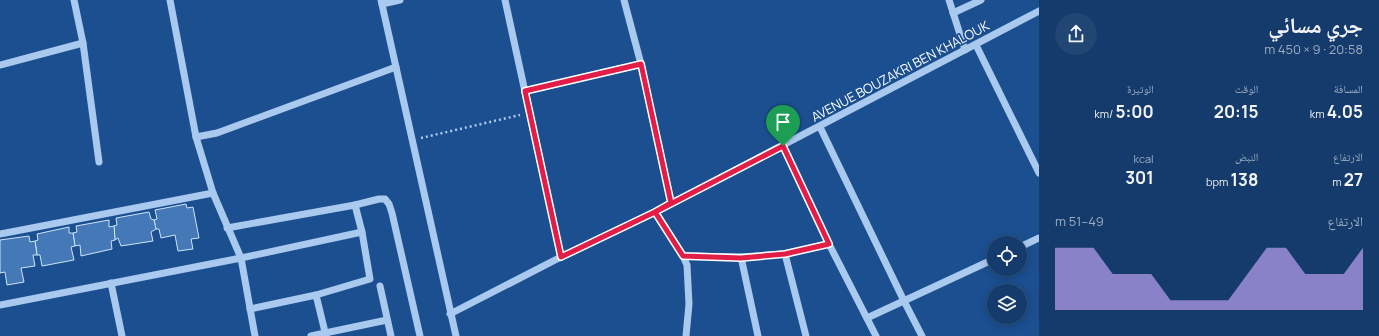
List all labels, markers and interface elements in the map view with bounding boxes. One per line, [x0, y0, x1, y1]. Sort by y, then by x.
text: جري مسائي [1268, 10, 1363, 40]
button: share [1055, 13, 1097, 55]
street label: AVENUE BOUZAKRI BEN KHALOUK [808, 16, 992, 126]
text: 20:58 · 9 × 450 m [1264, 40, 1363, 58]
text: الوتيرة [1127, 81, 1154, 96]
text: الوقت [1235, 81, 1258, 96]
text: المسافة [1334, 81, 1363, 96]
text: 5:00 [1116, 100, 1154, 123]
text: 20:15 [1214, 100, 1258, 123]
text: 4.05 [1327, 100, 1363, 123]
pin [766, 105, 800, 146]
text: /km [1094, 106, 1116, 121]
text: km [1310, 106, 1327, 121]
icon: arrive [772, 111, 794, 133]
text: النبض [1235, 149, 1258, 164]
text: الارتفاع [1333, 149, 1363, 164]
text: kcal [1134, 151, 1154, 166]
text: 301 [1125, 166, 1154, 189]
text: 138 [1231, 168, 1258, 191]
text: 27 [1344, 168, 1363, 191]
text: bpm [1206, 174, 1231, 189]
text: m [1332, 174, 1344, 189]
text: 49–51 m [1055, 212, 1104, 230]
text: الارتفاع [1328, 212, 1363, 230]
map controls [987, 236, 1027, 324]
button: locate [987, 236, 1027, 276]
button: layers [987, 284, 1027, 324]

